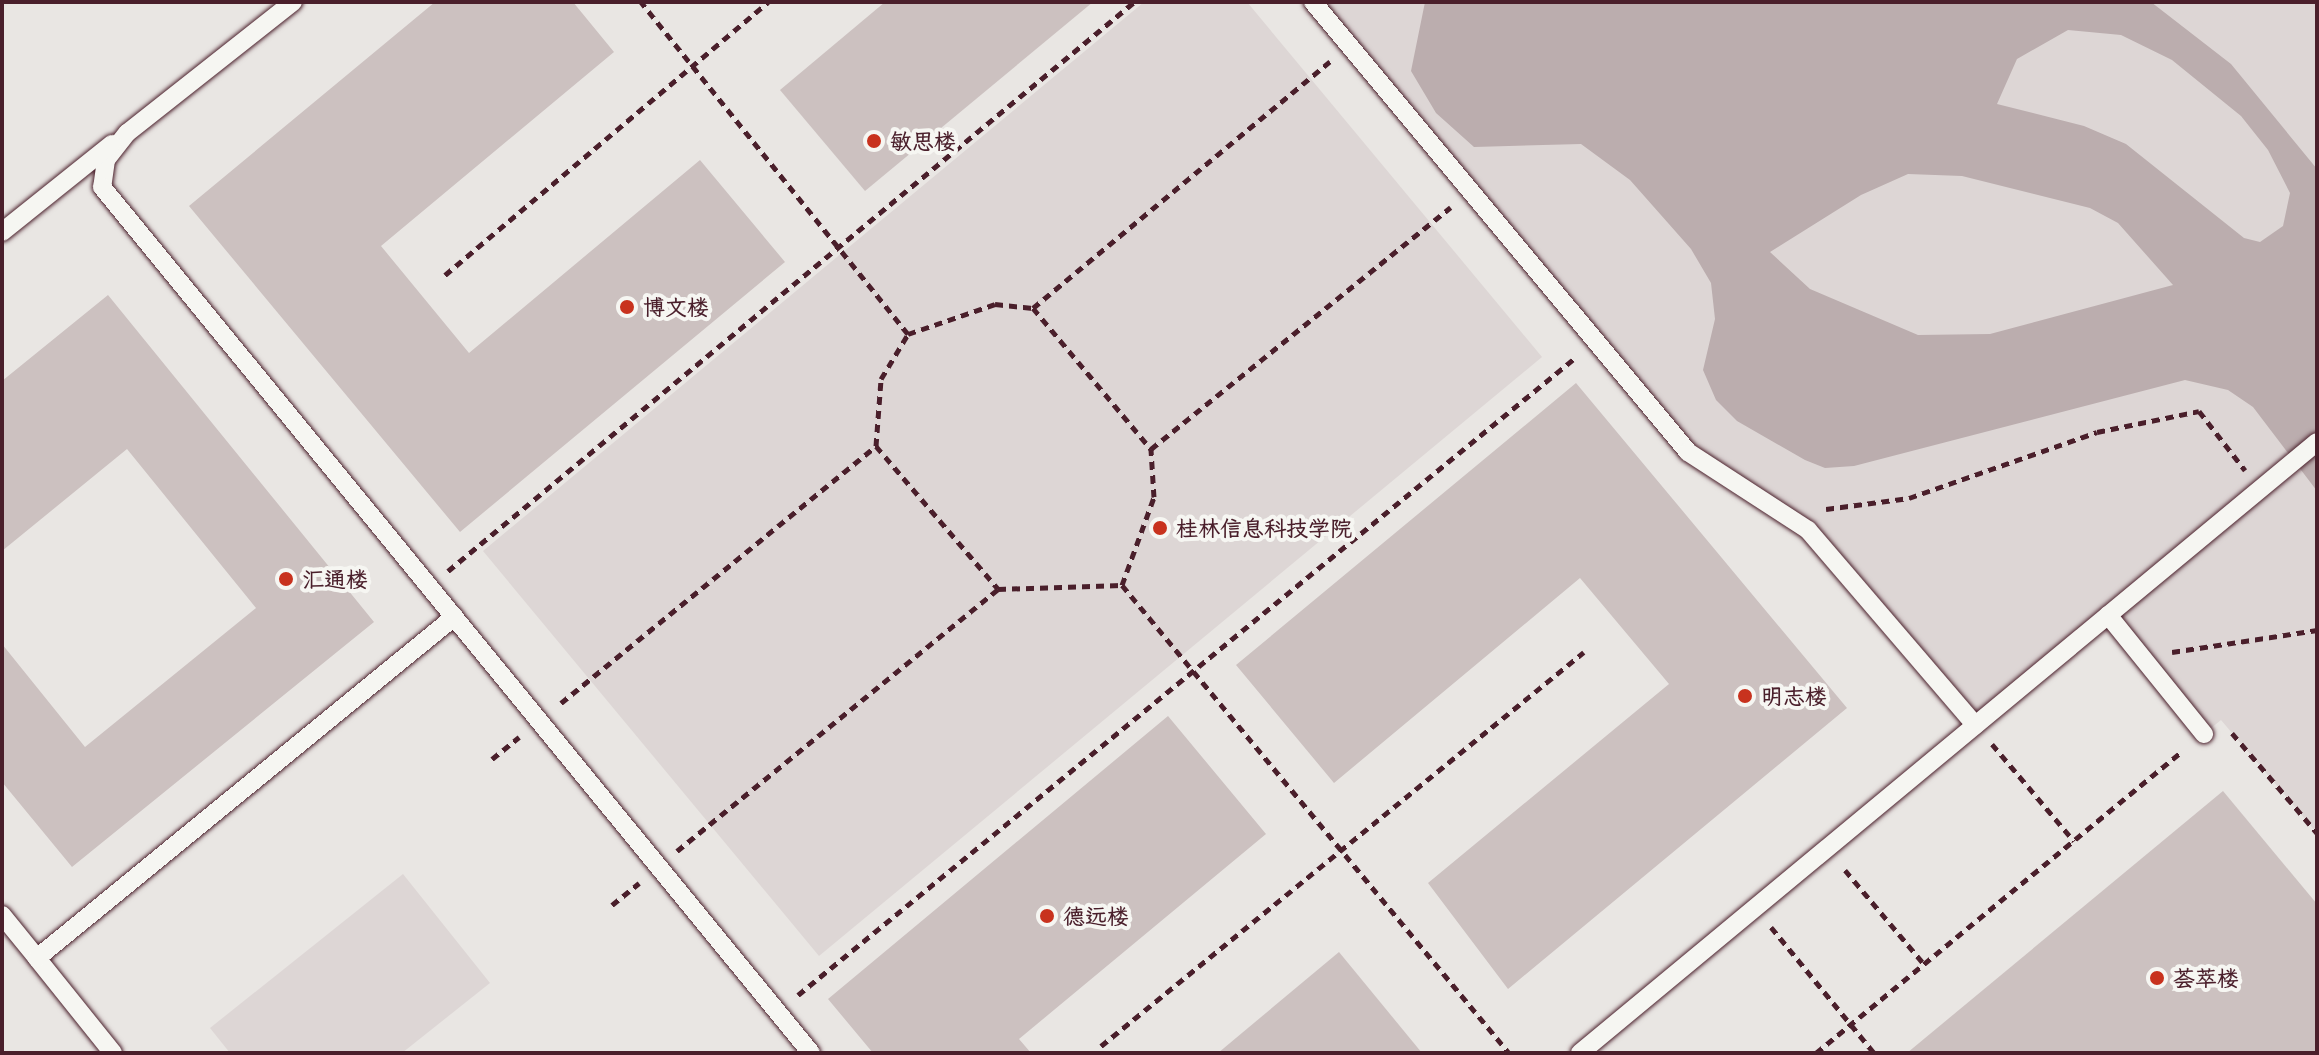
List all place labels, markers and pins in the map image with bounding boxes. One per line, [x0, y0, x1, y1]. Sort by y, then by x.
place label: 敏思楼 [890, 128, 956, 154]
marker: 敏思楼 [865, 132, 883, 150]
place label: 博文楼 [643, 294, 709, 320]
marker: 博文楼 [618, 298, 636, 316]
place label: 桂林信息科技学院 [1176, 515, 1352, 541]
marker: 桂林信息科技学院 [1151, 519, 1169, 537]
place label: 汇通楼 [302, 566, 368, 592]
marker: 汇通楼 [277, 570, 295, 588]
place label: 明志楼 [1761, 683, 1827, 709]
marker: 明志楼 [1736, 687, 1754, 705]
place label: 德远楼 [1063, 903, 1129, 929]
marker: 德远楼 [1038, 907, 1056, 925]
place label: 荟萃楼 [2173, 965, 2239, 991]
marker: 荟萃楼 [2148, 969, 2166, 987]

